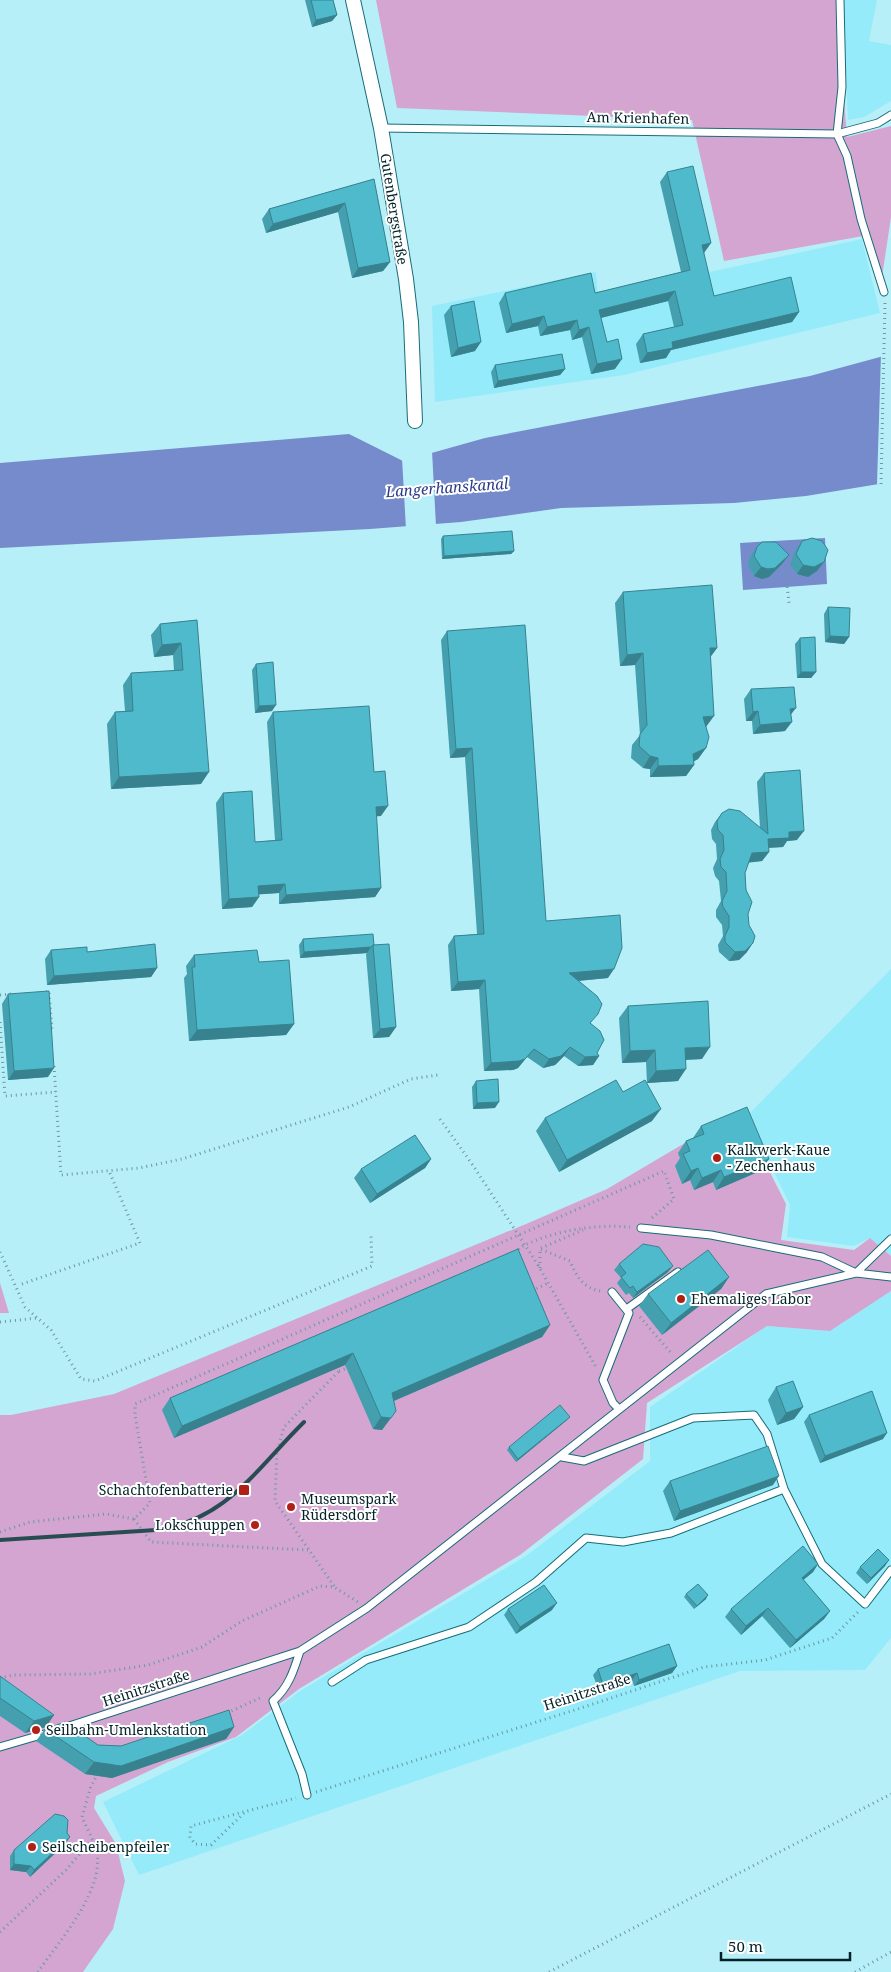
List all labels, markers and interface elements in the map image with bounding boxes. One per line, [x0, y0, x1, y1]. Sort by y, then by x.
street label: Am Krienhafen [587, 107, 689, 128]
street label: Gutenbergstraße [376, 152, 413, 266]
water label: Langerhanskanal [384, 473, 509, 501]
place label: Kalkwerk-Kaue - Zechenhaus [727, 1140, 830, 1175]
marker: Kalkwerk-Kaue - Zechenhaus [711, 1152, 723, 1164]
place label: Ehemaliges Labor [691, 1289, 811, 1308]
marker: Ehemaliges Labor [675, 1293, 687, 1305]
place label: Schachtofenbatterie [99, 1480, 233, 1499]
marker: Schachtofenbatterie [237, 1483, 251, 1497]
place label: Museumspark Rüdersdorf [301, 1489, 397, 1524]
marker: Museumspark Rüdersdorf [285, 1501, 297, 1513]
place label: Lokschuppen [155, 1515, 245, 1534]
marker: Lokschuppen [249, 1519, 261, 1531]
street label: Heinitzstraße [100, 1664, 192, 1711]
street label: Heinitzstraße [541, 1668, 633, 1715]
place label: Seilbahn-Umlenkstation [46, 1720, 207, 1739]
marker: Seilbahn-Umlenkstation [30, 1724, 42, 1736]
place label: Seilscheibenpfeiler [42, 1837, 170, 1856]
marker: Seilscheibenpfeiler [26, 1841, 38, 1853]
scale bar [721, 1930, 850, 1962]
text: 50 m [728, 1936, 763, 1956]

